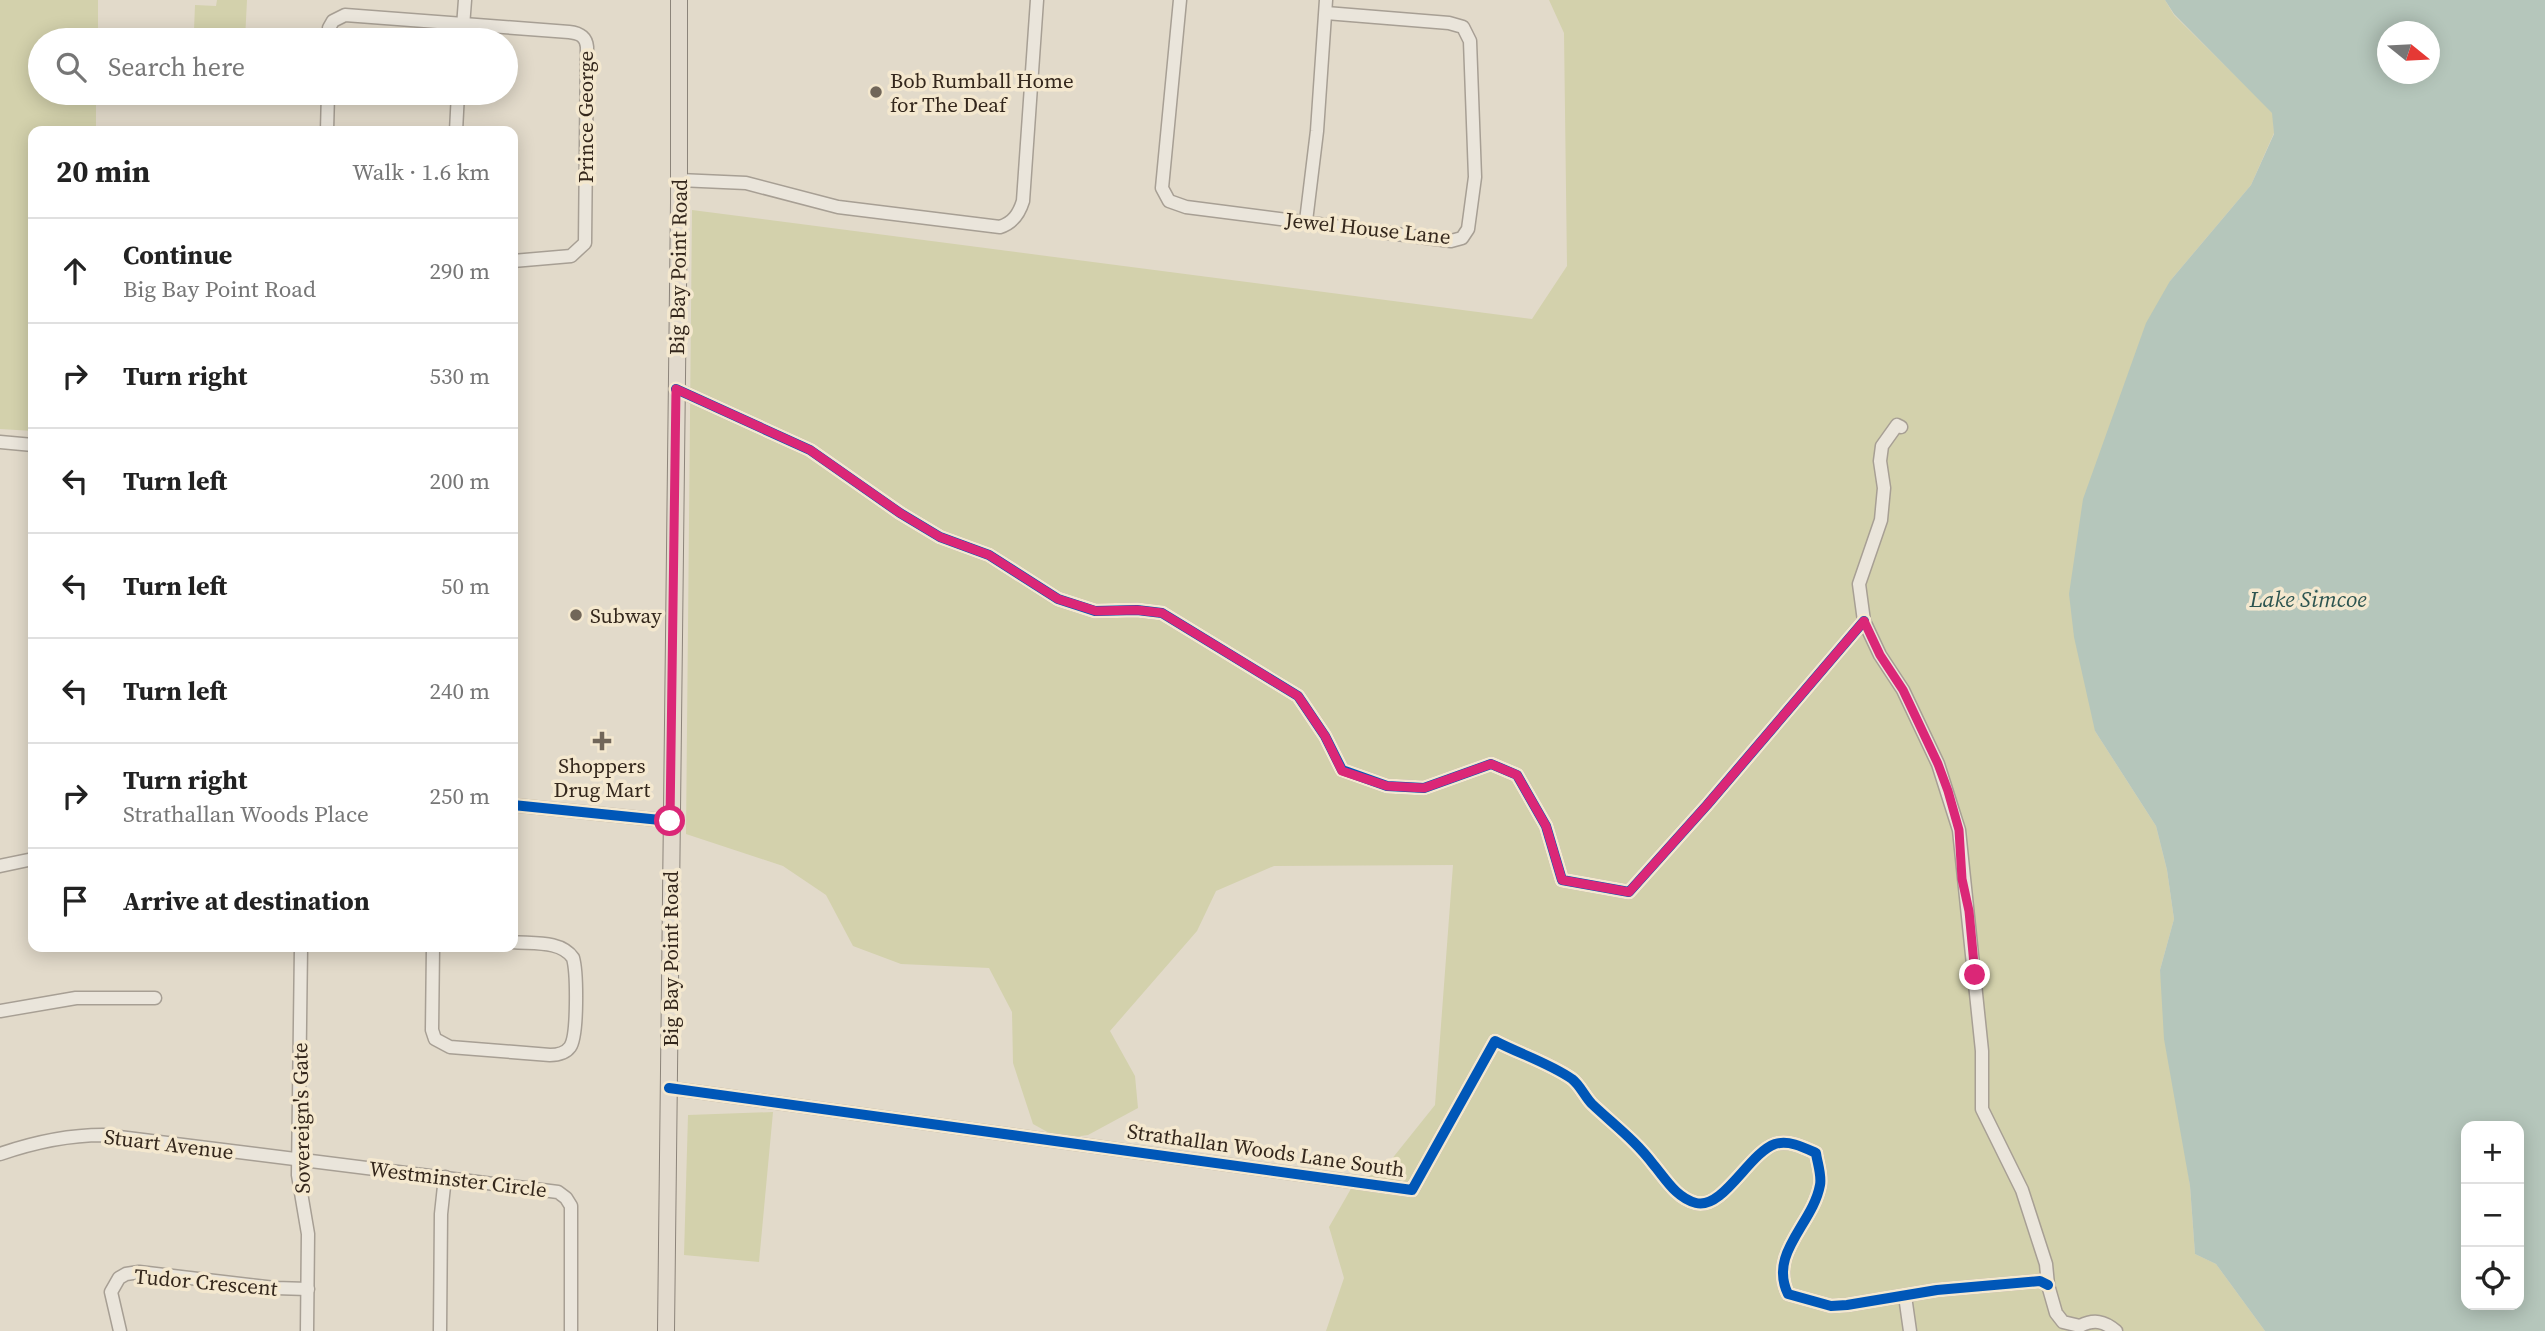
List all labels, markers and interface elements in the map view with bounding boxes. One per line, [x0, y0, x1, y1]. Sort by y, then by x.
north arrow [2377, 21, 2440, 84]
search box [28, 28, 518, 105]
icon: search [52, 48, 90, 86]
text: Search here [108, 49, 245, 85]
street label: Prince George [571, 51, 600, 183]
place label: Bob Rumball Home for The Deaf [890, 66, 1074, 119]
marker: Bob Rumball Home for The Deaf [868, 84, 884, 100]
text: 20 min [56, 151, 150, 192]
text: Walk · 1.6 km [352, 156, 490, 188]
street label: Big Bay Point Road [662, 179, 694, 355]
street label: Jewel House Lane [1283, 205, 1452, 251]
text: Continue [123, 237, 232, 273]
icon: ahead [56, 252, 94, 290]
text: 290 m [429, 255, 490, 287]
text: Big Bay Point Road [123, 273, 316, 305]
icon: right [56, 357, 94, 395]
text: Turn right [123, 358, 247, 394]
text: 530 m [429, 360, 490, 392]
icon: left [56, 462, 94, 500]
text: Turn left [123, 463, 227, 499]
text: 200 m [429, 465, 490, 497]
icon: left [56, 567, 94, 605]
text: Turn left [123, 568, 227, 604]
text: 50 m [441, 570, 490, 602]
water label: Lake Simcoe [2248, 583, 2367, 615]
place label: Subway [590, 601, 662, 630]
marker: Subway [568, 607, 584, 623]
icon: left [56, 672, 94, 710]
text: Turn left [123, 673, 227, 709]
text: 240 m [429, 675, 490, 707]
marker: Shoppers Drug Mart [594, 733, 610, 749]
place label: Shoppers Drug Mart [554, 751, 651, 804]
text: Turn right [123, 762, 247, 798]
icon: right [56, 777, 94, 815]
text: 250 m [429, 780, 490, 812]
text: Strathallan Woods Place [123, 798, 369, 830]
route start [654, 805, 685, 836]
street label: Big Bay Point Road [656, 871, 685, 1047]
icon: arrive [56, 882, 94, 920]
text: Arrive at destination [123, 883, 370, 919]
route end [1959, 959, 1990, 990]
street label: Sovereign's Gate [285, 1042, 317, 1194]
street label: Strathallan Woods Lane South [1126, 1116, 1406, 1184]
map controls [2461, 1121, 2524, 1310]
button: + [2461, 1121, 2524, 1184]
street label: Stuart Avenue [103, 1122, 235, 1166]
street label: Westminster Circle [367, 1154, 549, 1204]
button: − [2461, 1184, 2524, 1247]
button: locate [2461, 1247, 2524, 1310]
street label: Tudor Crescent [133, 1261, 279, 1303]

